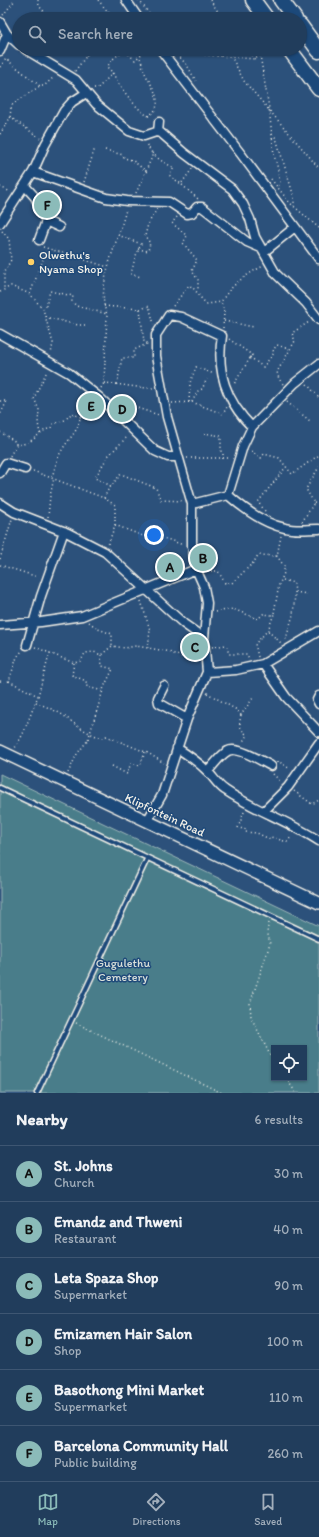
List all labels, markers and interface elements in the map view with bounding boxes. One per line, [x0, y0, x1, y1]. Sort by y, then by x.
search box [12, 12, 307, 56]
icon: search [26, 23, 48, 45]
text: Search here [58, 25, 133, 43]
pin: F [34, 190, 60, 220]
place label: Olwethu's Nyama Shop [39, 248, 103, 276]
marker: Olwethu's Nyama Shop [26, 257, 36, 267]
pin: E [78, 391, 104, 421]
pin: D [109, 394, 135, 424]
your location [144, 525, 164, 545]
pin: B [190, 543, 216, 573]
pin: A [157, 552, 183, 582]
pin: C [182, 632, 208, 662]
street label: Klipfontein Road [123, 790, 208, 840]
park label: Gugulethu Cemetery [96, 956, 151, 984]
map controls [271, 1045, 307, 1081]
button: locate [271, 1045, 307, 1081]
text: Nearby [16, 1109, 68, 1129]
text: 6 results [255, 1112, 303, 1127]
text: St. Johns [54, 1157, 113, 1175]
text: A [25, 1166, 33, 1181]
text: 30 m [274, 1166, 303, 1181]
text: Church [54, 1175, 95, 1190]
text: Emandz and Thweni [54, 1213, 182, 1231]
text: B [25, 1222, 33, 1237]
text: 40 m [273, 1222, 303, 1237]
text: Restaurant [54, 1231, 116, 1246]
text: Leta Spaza Shop [54, 1269, 158, 1287]
text: C [25, 1278, 33, 1293]
text: 90 m [274, 1278, 303, 1293]
text: Supermarket [54, 1287, 127, 1302]
text: Emizamen Hair Salon [54, 1325, 192, 1343]
text: D [25, 1334, 33, 1349]
text: 100 m [267, 1334, 303, 1349]
text: Shop [54, 1343, 81, 1358]
text: Basothong Mini Market [54, 1381, 204, 1399]
text: E [25, 1390, 33, 1405]
text: 110 m [269, 1390, 303, 1405]
text: Supermarket [54, 1399, 127, 1414]
text: Barcelona Community Hall [54, 1437, 228, 1455]
text: F [26, 1446, 32, 1461]
text: 260 m [267, 1446, 303, 1461]
text: Public building [54, 1455, 137, 1470]
tab: Map [37, 1491, 59, 1528]
tab: Directions [132, 1491, 181, 1528]
tab: Saved [254, 1491, 282, 1528]

